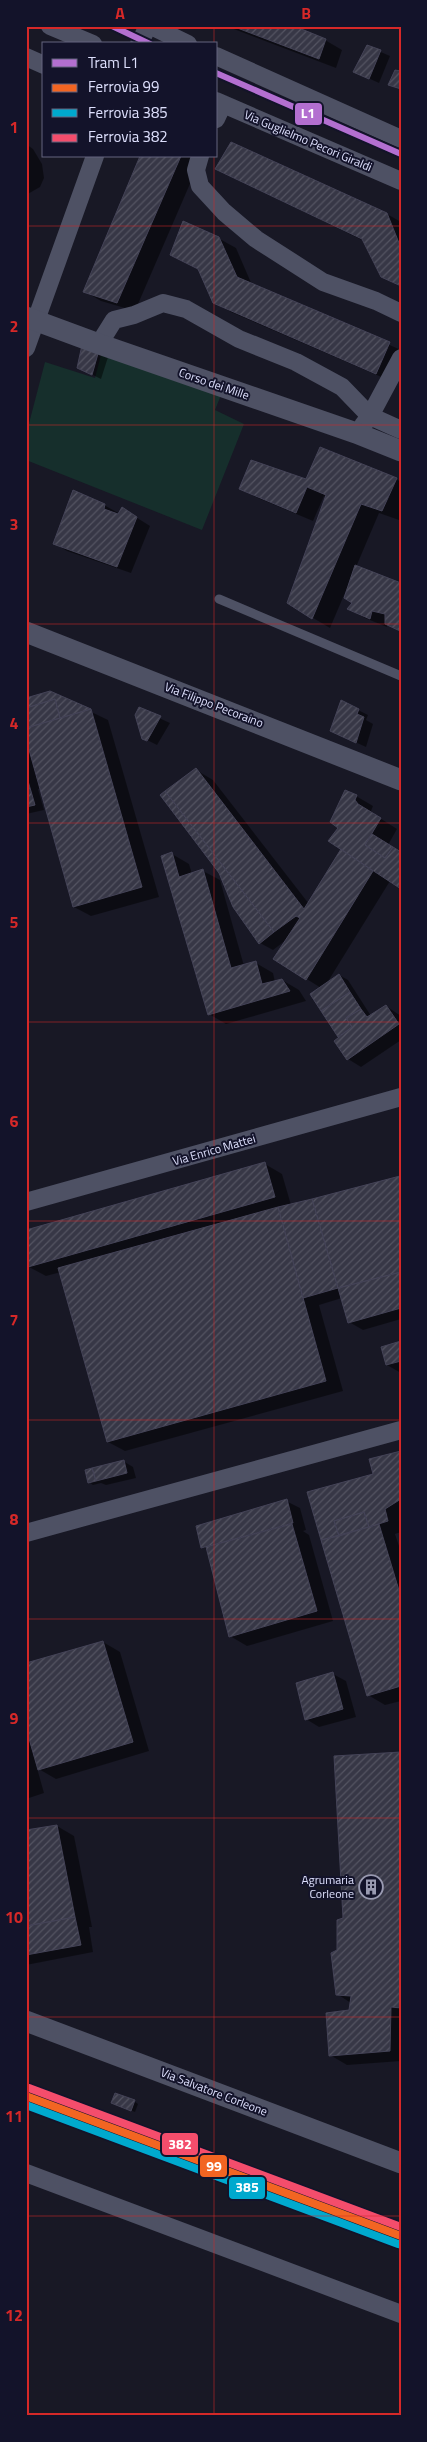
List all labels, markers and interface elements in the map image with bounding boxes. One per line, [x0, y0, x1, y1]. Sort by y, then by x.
text: A [115, 1, 125, 25]
text: B [301, 1, 311, 25]
legend [42, 42, 218, 158]
text: Tram L1 [88, 51, 139, 74]
text: Ferrovia 99 [88, 75, 159, 98]
text: Ferrovia 385 [88, 101, 168, 124]
line badge: L1 [294, 102, 323, 126]
text: L1 [301, 102, 315, 123]
street label: Via Guglielmo Pecori Giraldi [241, 105, 375, 176]
text: 1 [10, 115, 18, 139]
text: Ferrovia 382 [88, 125, 168, 148]
text: 2 [10, 314, 18, 338]
street label: Corso dei Mille [176, 363, 252, 404]
text: 3 [10, 512, 18, 536]
street label: Via Filippo Pecoraino [162, 677, 266, 732]
text: 4 [10, 711, 19, 735]
text: 5 [10, 910, 19, 934]
text: 6 [10, 1109, 19, 1133]
street label: Via Enrico Mattei [170, 1129, 258, 1170]
text: 7 [10, 1308, 18, 1332]
text: 8 [10, 1507, 19, 1531]
text: 9 [10, 1706, 19, 1730]
place label: Agrumaria Corleone [301, 1870, 354, 1903]
building icon: Agrumaria Corleone [358, 1874, 384, 1900]
text: 10 [5, 1905, 23, 1929]
street label: Via Salvatore Corleone [158, 2062, 270, 2121]
text: 11 [5, 2104, 23, 2128]
line badge: 382 [161, 2132, 199, 2156]
text: 382 [168, 2133, 192, 2154]
line badge: 99 [199, 2154, 228, 2178]
text: 99 [206, 2155, 222, 2176]
line badge: 385 [228, 2176, 266, 2200]
text: 385 [235, 2176, 259, 2197]
text: 12 [5, 2303, 23, 2327]

